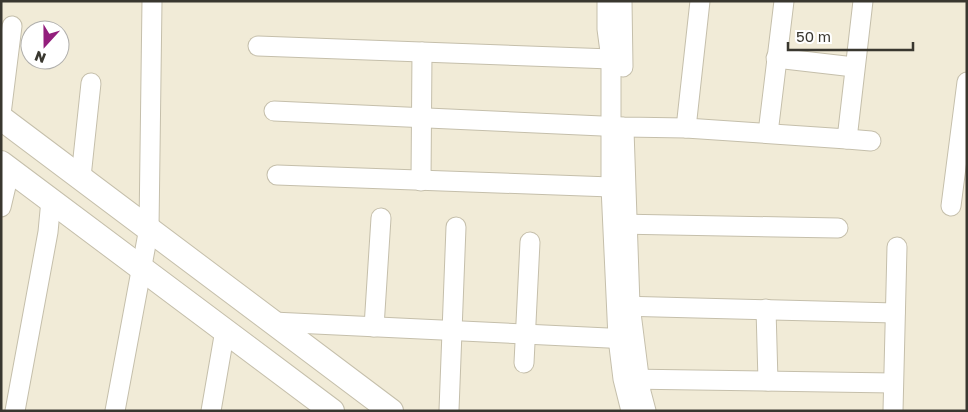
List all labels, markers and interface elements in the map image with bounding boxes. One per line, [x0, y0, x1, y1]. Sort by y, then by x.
north arrow [20, 20, 70, 70]
scale bar [788, 20, 913, 52]
text: 50 m [796, 27, 831, 45]
text: N [32, 48, 48, 67]

